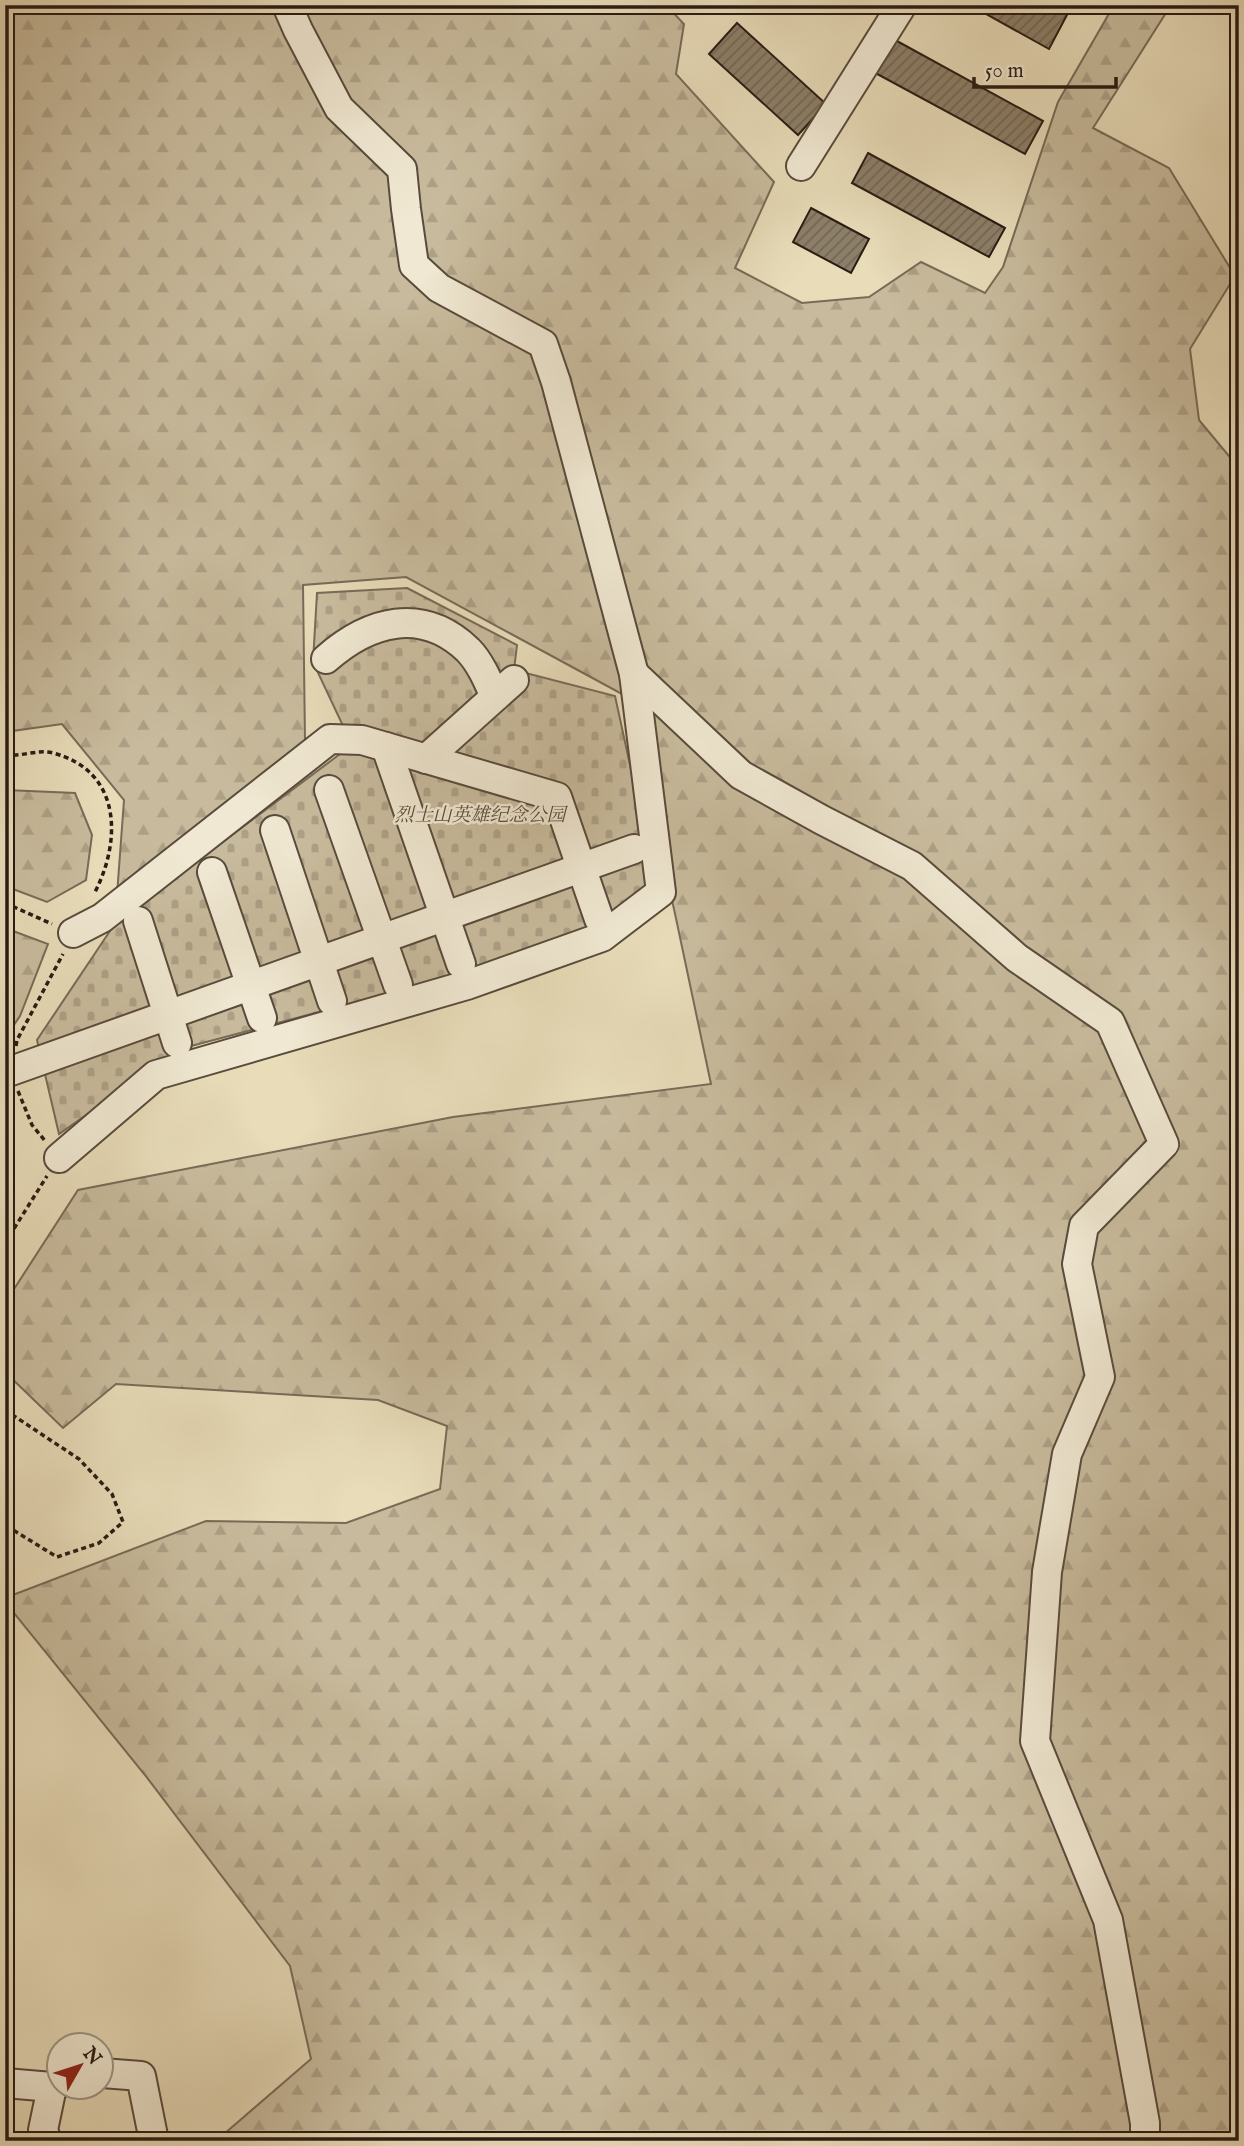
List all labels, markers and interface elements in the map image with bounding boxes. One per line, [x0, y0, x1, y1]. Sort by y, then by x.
scale bar [974, 46, 1116, 90]
text: 50 m [985, 58, 1024, 85]
park label: 烈士山英雄纪念公园 [394, 804, 568, 828]
north arrow [46, 2030, 116, 2100]
text: N [77, 2042, 107, 2071]

